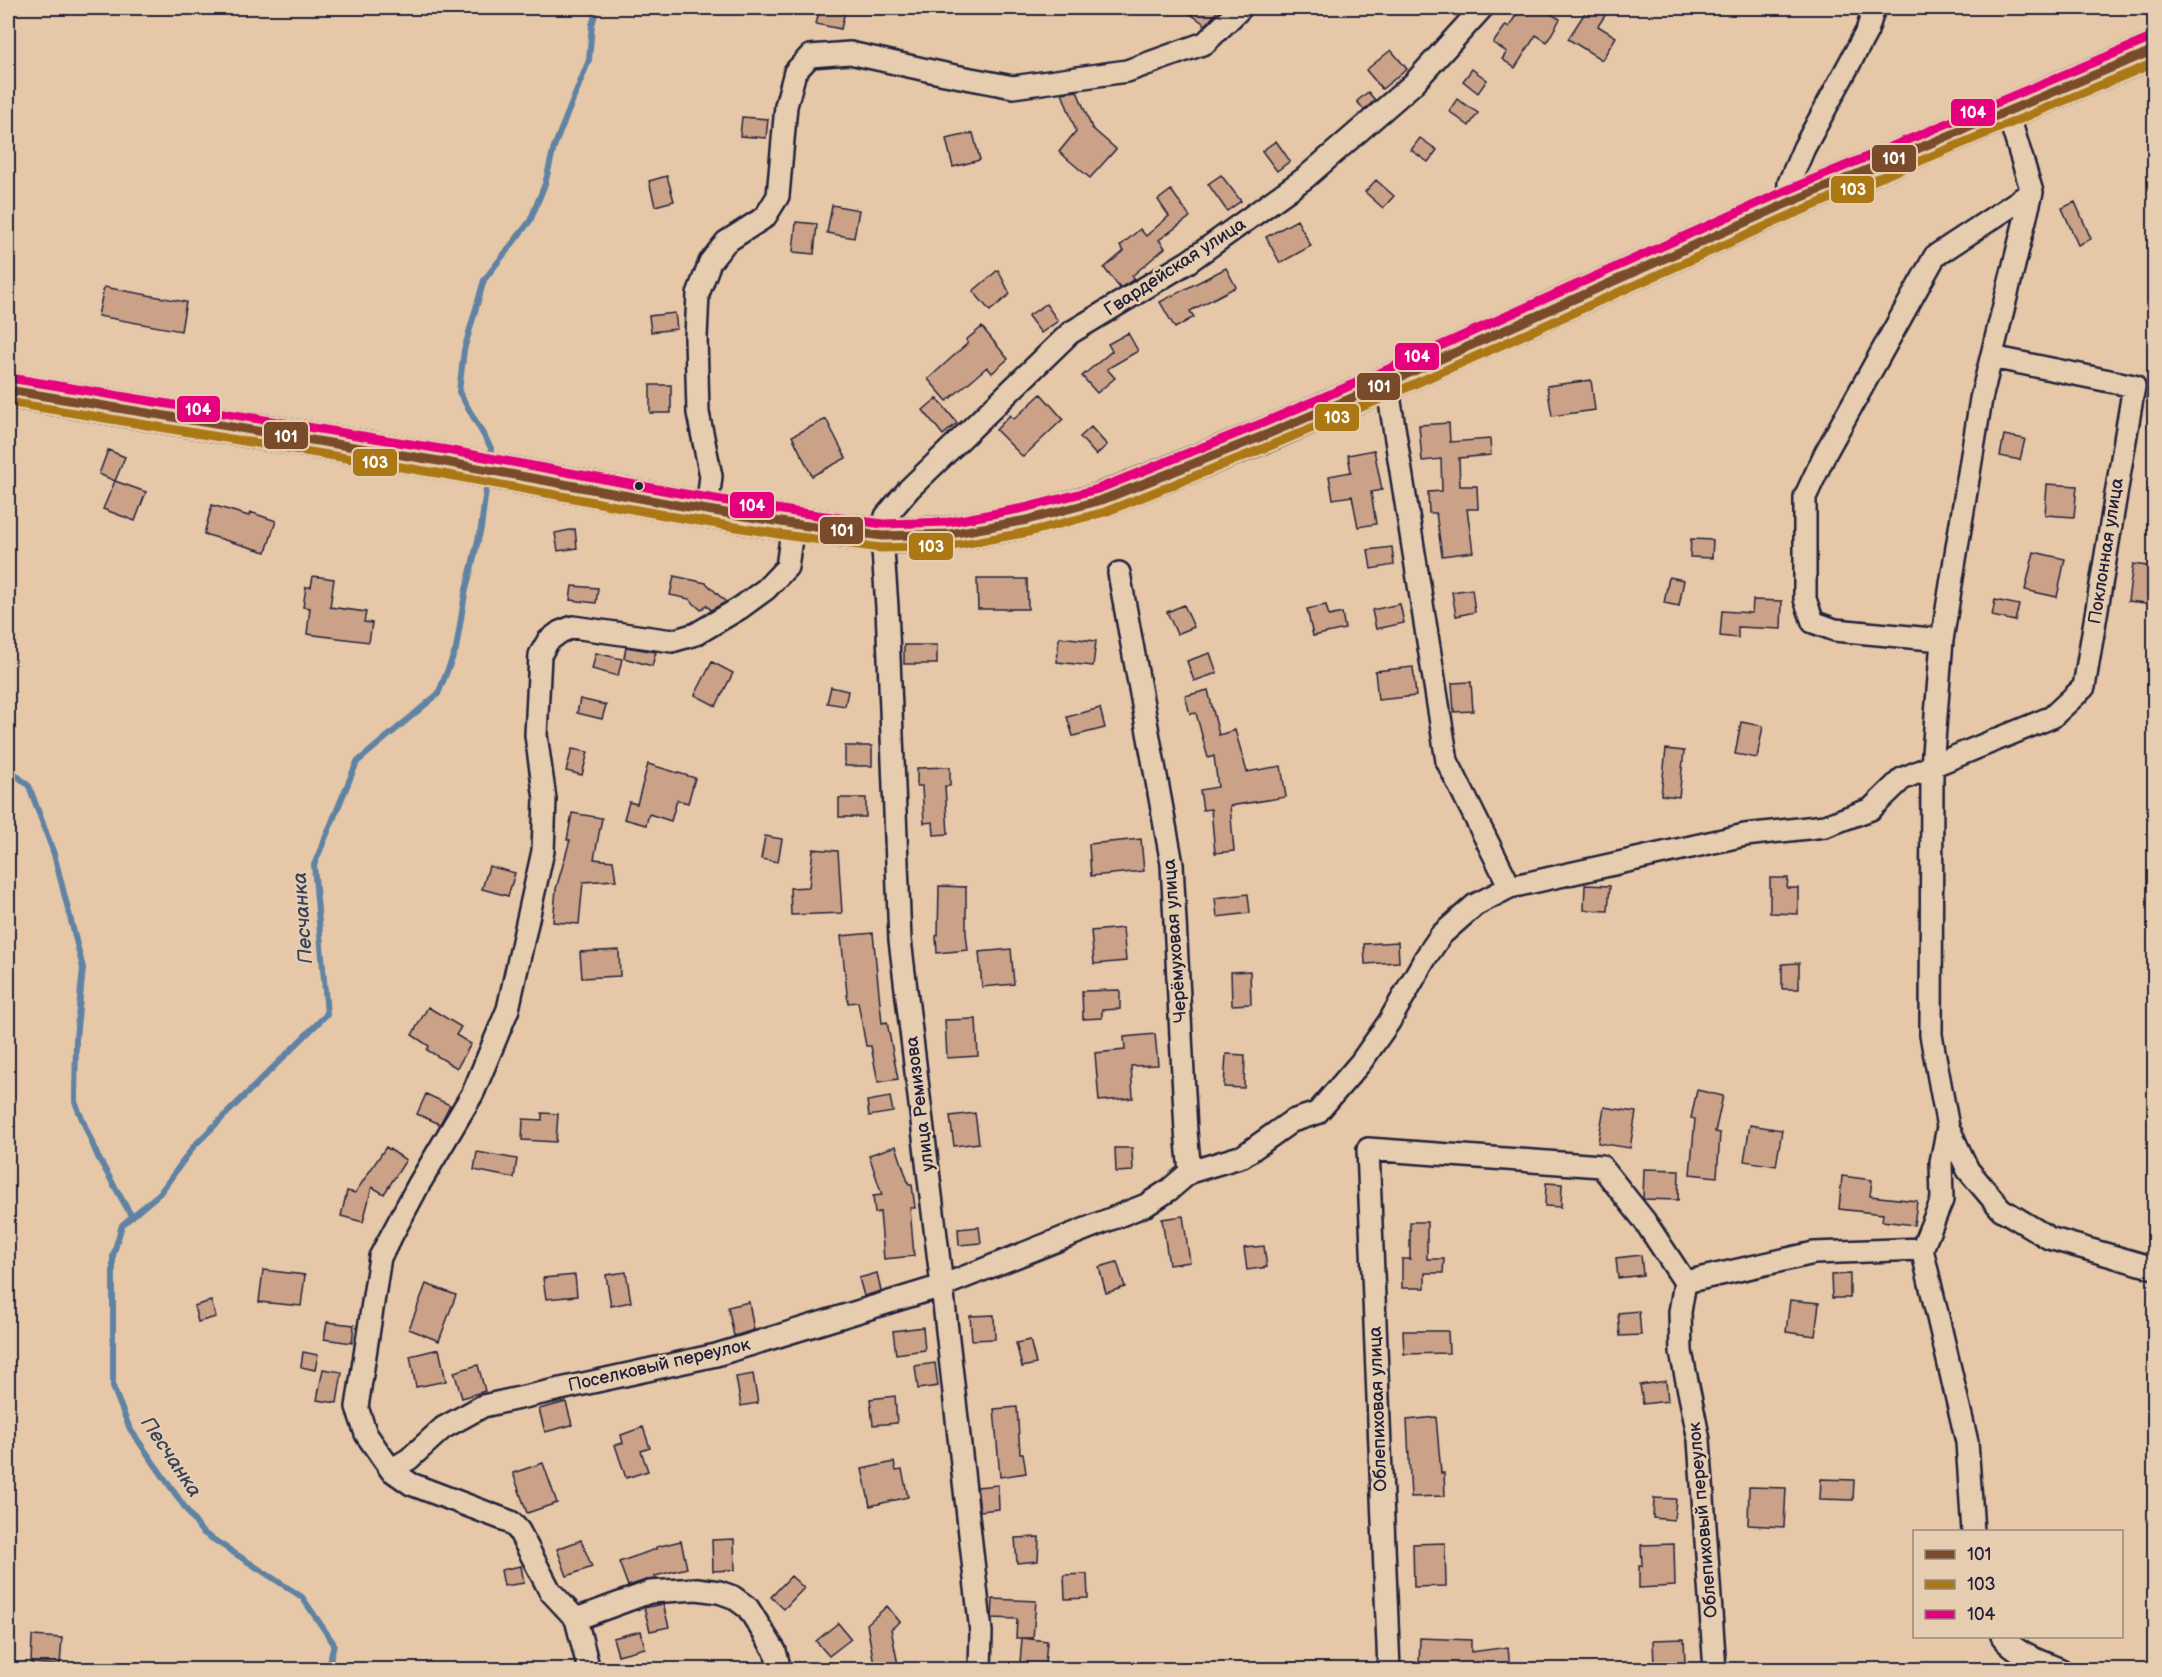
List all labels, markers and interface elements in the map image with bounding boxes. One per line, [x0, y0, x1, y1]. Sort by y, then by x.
line badge: 104 [1950, 98, 1996, 127]
text: 104 [1960, 104, 1987, 123]
line badge: 101 [1871, 144, 1917, 173]
text: 101 [1882, 150, 1906, 169]
line badge: 103 [1830, 175, 1875, 204]
text: 103 [1840, 181, 1866, 200]
street label: Гвардейская улица [1100, 213, 1250, 321]
line badge: 104 [1394, 342, 1440, 371]
text: 104 [1404, 348, 1431, 367]
line badge: 101 [1356, 372, 1401, 401]
text: 101 [1367, 378, 1391, 397]
line badge: 104 [176, 395, 221, 423]
text: 104 [185, 401, 212, 420]
line badge: 103 [1314, 403, 1360, 432]
text: 103 [1324, 409, 1350, 428]
line badge: 101 [263, 421, 309, 450]
text: 101 [274, 428, 298, 447]
line badge: 103 [352, 448, 398, 477]
text: 103 [362, 454, 388, 473]
street label: Поклонная улица [2084, 476, 2128, 626]
unlabelled marker [633, 480, 645, 492]
line badge: 104 [729, 491, 775, 519]
text: 104 [739, 497, 766, 516]
line badge: 101 [819, 516, 864, 545]
text: 101 [830, 522, 854, 541]
line badge: 103 [908, 532, 954, 561]
text: 103 [918, 538, 944, 557]
street label: Черёмуховая улица [1159, 858, 1191, 1024]
water label: Песчанка [288, 871, 318, 965]
street label: улица Ремизова [901, 1035, 939, 1173]
street label: Облепиховая улица [1365, 1326, 1391, 1492]
street label: Поселковый переулок [566, 1334, 753, 1396]
water label: Песчанка [135, 1412, 207, 1502]
street label: Облепиховый переулок [1684, 1421, 1722, 1619]
legend [1913, 1530, 2123, 1638]
text: 101 [1967, 1544, 1992, 1565]
text: 103 [1967, 1574, 1996, 1595]
text: 104 [1967, 1604, 1996, 1625]

